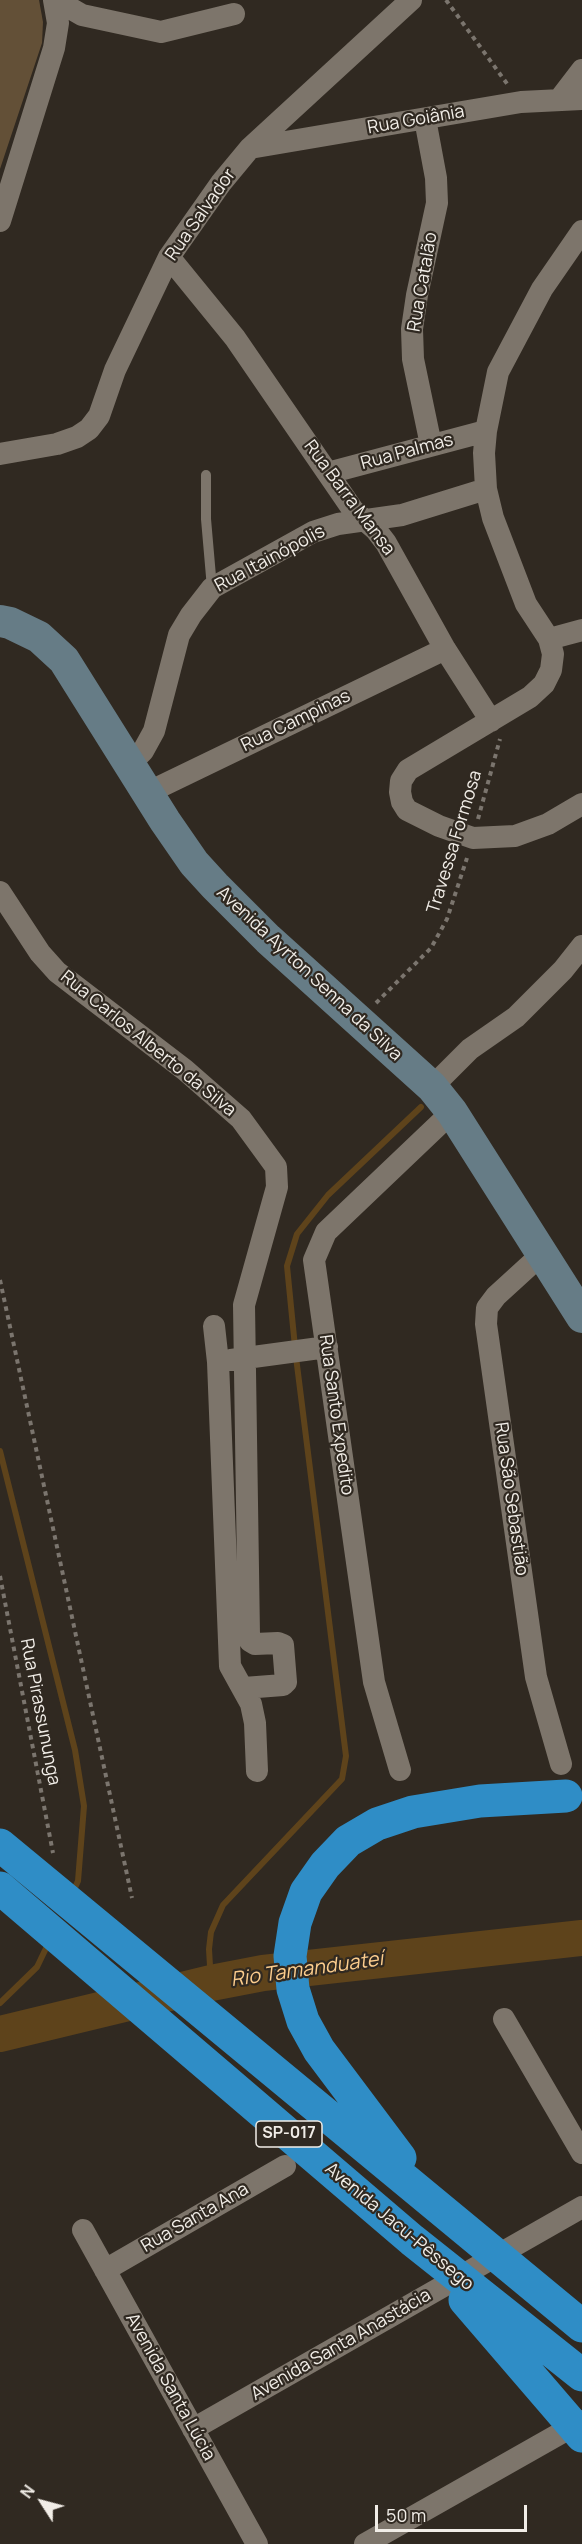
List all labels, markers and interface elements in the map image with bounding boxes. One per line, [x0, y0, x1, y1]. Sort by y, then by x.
street label: Rua Goiânia [366, 101, 466, 139]
street label: Rua Salvador [161, 165, 241, 265]
street label: Rua Catalão [404, 231, 442, 333]
street label: Rua Palmas [358, 429, 456, 475]
street label: Rua Barra Mansa [299, 436, 399, 560]
street label: Rua Itainópolis [211, 521, 329, 597]
street label: Rua Campinas [238, 685, 354, 757]
street label: Travessa Formosa [423, 768, 487, 916]
street label: Avenida Ayrton Senna da Silva [212, 882, 406, 1066]
street label: Rua Carlos Alberto da Silva [56, 967, 240, 1121]
street label: Rua Santo Expedito [314, 1333, 358, 1497]
street label: Rua São Sebastião [490, 1421, 532, 1577]
street label: Rua Pirassununga [15, 1637, 65, 1787]
water label: Rio Tamanduateí [229, 1947, 385, 1993]
road number: SP-017 [256, 2121, 322, 2147]
street label: Avenida Jacu-Pêssego [320, 2158, 478, 2296]
street label: Rua Santa Ana [137, 2179, 253, 2257]
street label: Avenida Santa Anastácia [247, 2285, 435, 2405]
street label: Avenida Santa Lúcia [120, 2309, 220, 2465]
north arrow [12, 2472, 72, 2532]
text: N [15, 2480, 40, 2503]
scale bar [378, 2493, 530, 2531]
text: 50 m [386, 2503, 426, 2527]

